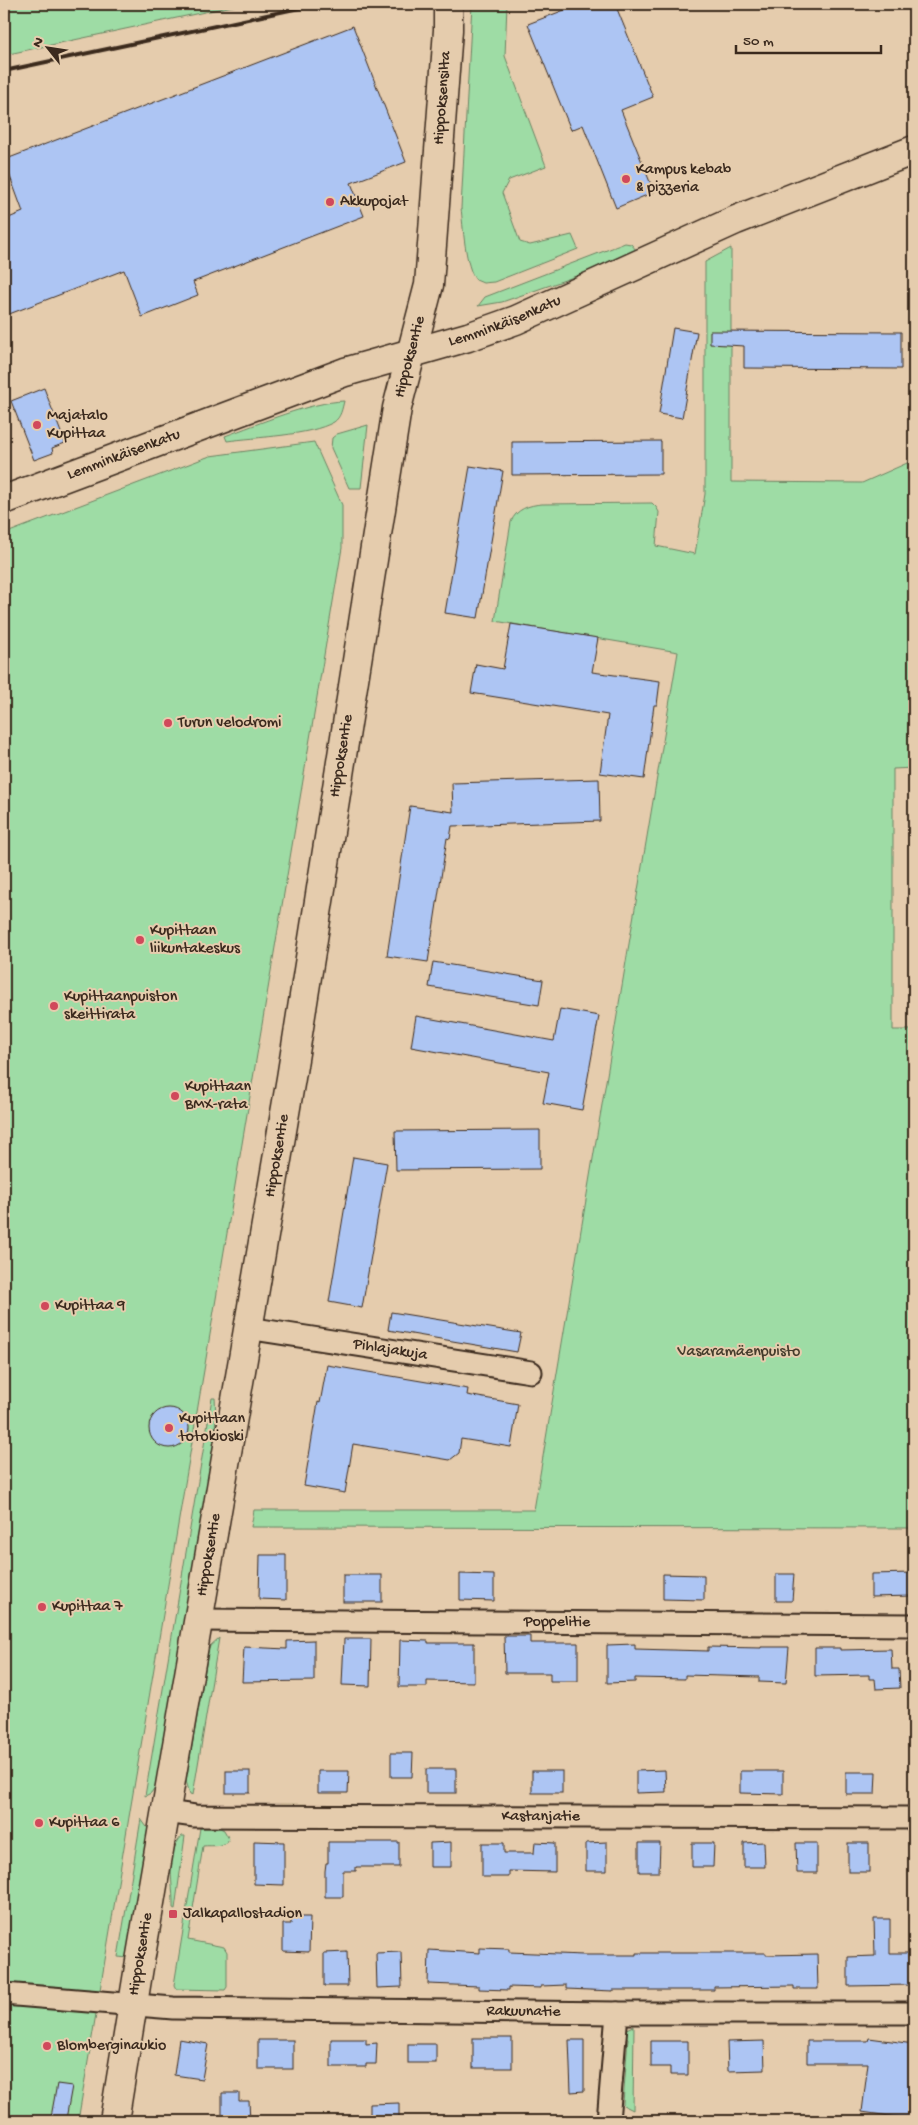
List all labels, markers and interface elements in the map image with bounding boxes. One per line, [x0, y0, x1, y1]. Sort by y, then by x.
north arrow [22, 22, 72, 72]
scale bar [736, 22, 880, 54]
text: 50 m [743, 33, 774, 51]
text: N [29, 35, 49, 51]
street label: Hippoksensilta [430, 49, 456, 145]
place label: Kampus kebab & pizzeria [636, 161, 732, 198]
marker: Kampus kebab & pizzeria [620, 173, 632, 185]
place label: Akkupojat [340, 193, 409, 212]
marker: Akkupojat [324, 196, 336, 208]
street label: Lemminkäisenkatu [446, 291, 565, 352]
street label: Hippoksentie [391, 313, 430, 400]
place label: Majatalo Kupittaa [47, 407, 108, 444]
marker: Majatalo Kupittaa [31, 419, 43, 431]
street label: Lemminkäisenkatu [65, 425, 183, 485]
street label: Hippoksentie [326, 712, 358, 799]
place label: Turun velodromi [177, 714, 282, 733]
marker: Turun velodromi [162, 717, 174, 729]
place label: Kupittaan liikuntakeskus [150, 922, 241, 959]
marker: Kupittaan liikuntakeskus [134, 934, 146, 946]
place label: Kupittaanpuiston skeittirata [64, 988, 178, 1025]
marker: Kupittaanpuiston skeittirata [48, 1000, 60, 1012]
place label: Kupittaan BMX-rata [184, 1078, 251, 1115]
marker: Kupittaan BMX-rata [169, 1090, 181, 1102]
street label: Hippoksentie [261, 1112, 294, 1199]
place label: Kupittaa 9 [55, 1297, 125, 1316]
marker: Kupittaa 9 [39, 1300, 51, 1312]
street label: Pihlajakuja [351, 1335, 430, 1365]
park label: Vasaramäenpuisto [677, 1343, 800, 1362]
place label: Kupittaan totokioski [178, 1410, 245, 1447]
marker: Kupittaan totokioski [163, 1422, 175, 1434]
street label: Hippoksentie [193, 1511, 226, 1598]
place label: Kupittaa 7 [52, 1598, 123, 1617]
marker: Kupittaa 7 [36, 1601, 48, 1613]
street label: Poppelitie [523, 1613, 591, 1632]
street label: Kastanjatie [501, 1807, 581, 1827]
place label: Kupittaa 6 [49, 1814, 120, 1833]
marker: Kupittaa 6 [33, 1817, 45, 1829]
place label: Jalkapallostadion [183, 1905, 302, 1924]
marker: Jalkapallostadion [167, 1908, 179, 1920]
street label: Hippoksentie [125, 1911, 158, 1997]
street label: Rakuunatie [486, 2002, 561, 2022]
place label: Blomberginaukio [56, 2037, 166, 2056]
marker: Blomberginaukio [41, 2040, 53, 2052]

